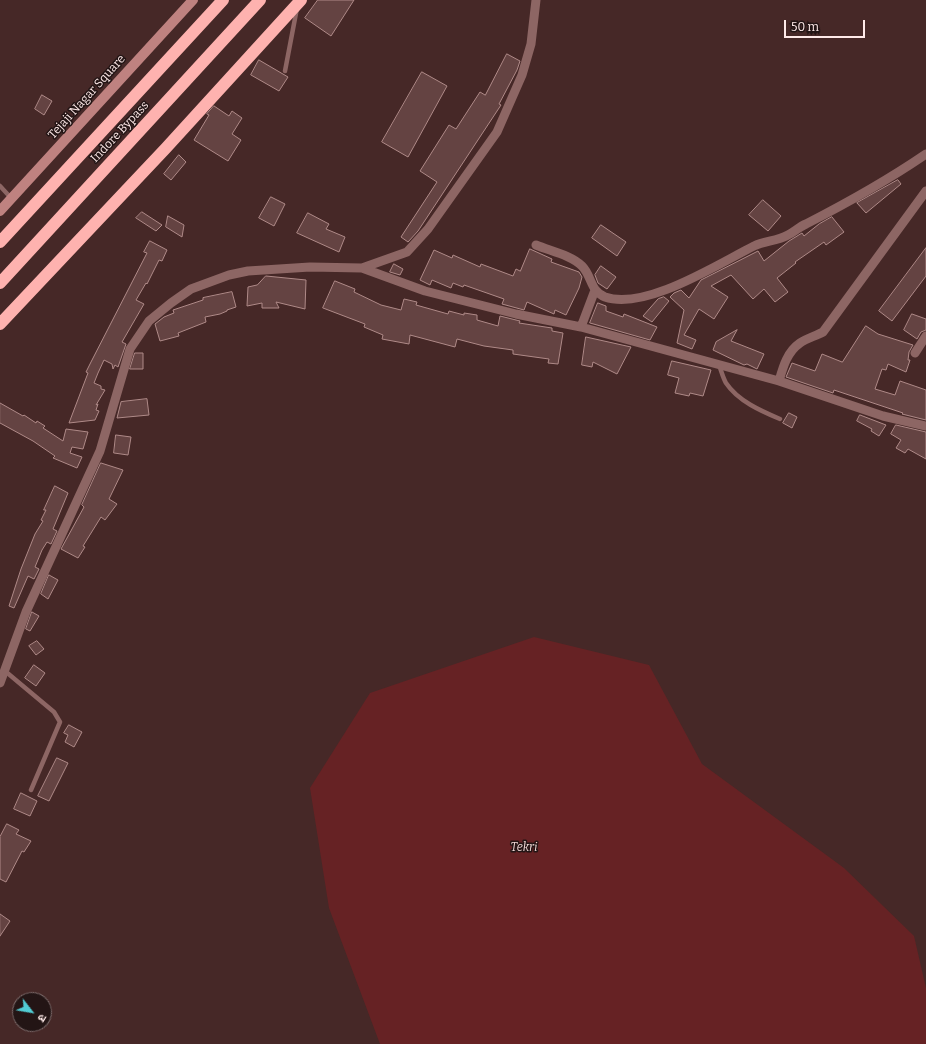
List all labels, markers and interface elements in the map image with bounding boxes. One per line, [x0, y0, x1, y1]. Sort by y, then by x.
scale bar [786, 12, 867, 38]
text: 50 m [791, 20, 819, 34]
street label: Tejaji Nagar Square [45, 52, 129, 142]
street label: Indore Bypass [88, 98, 152, 166]
park label: Tekri [511, 841, 537, 855]
north arrow [12, 992, 52, 1032]
text: उ [35, 1012, 49, 1024]

